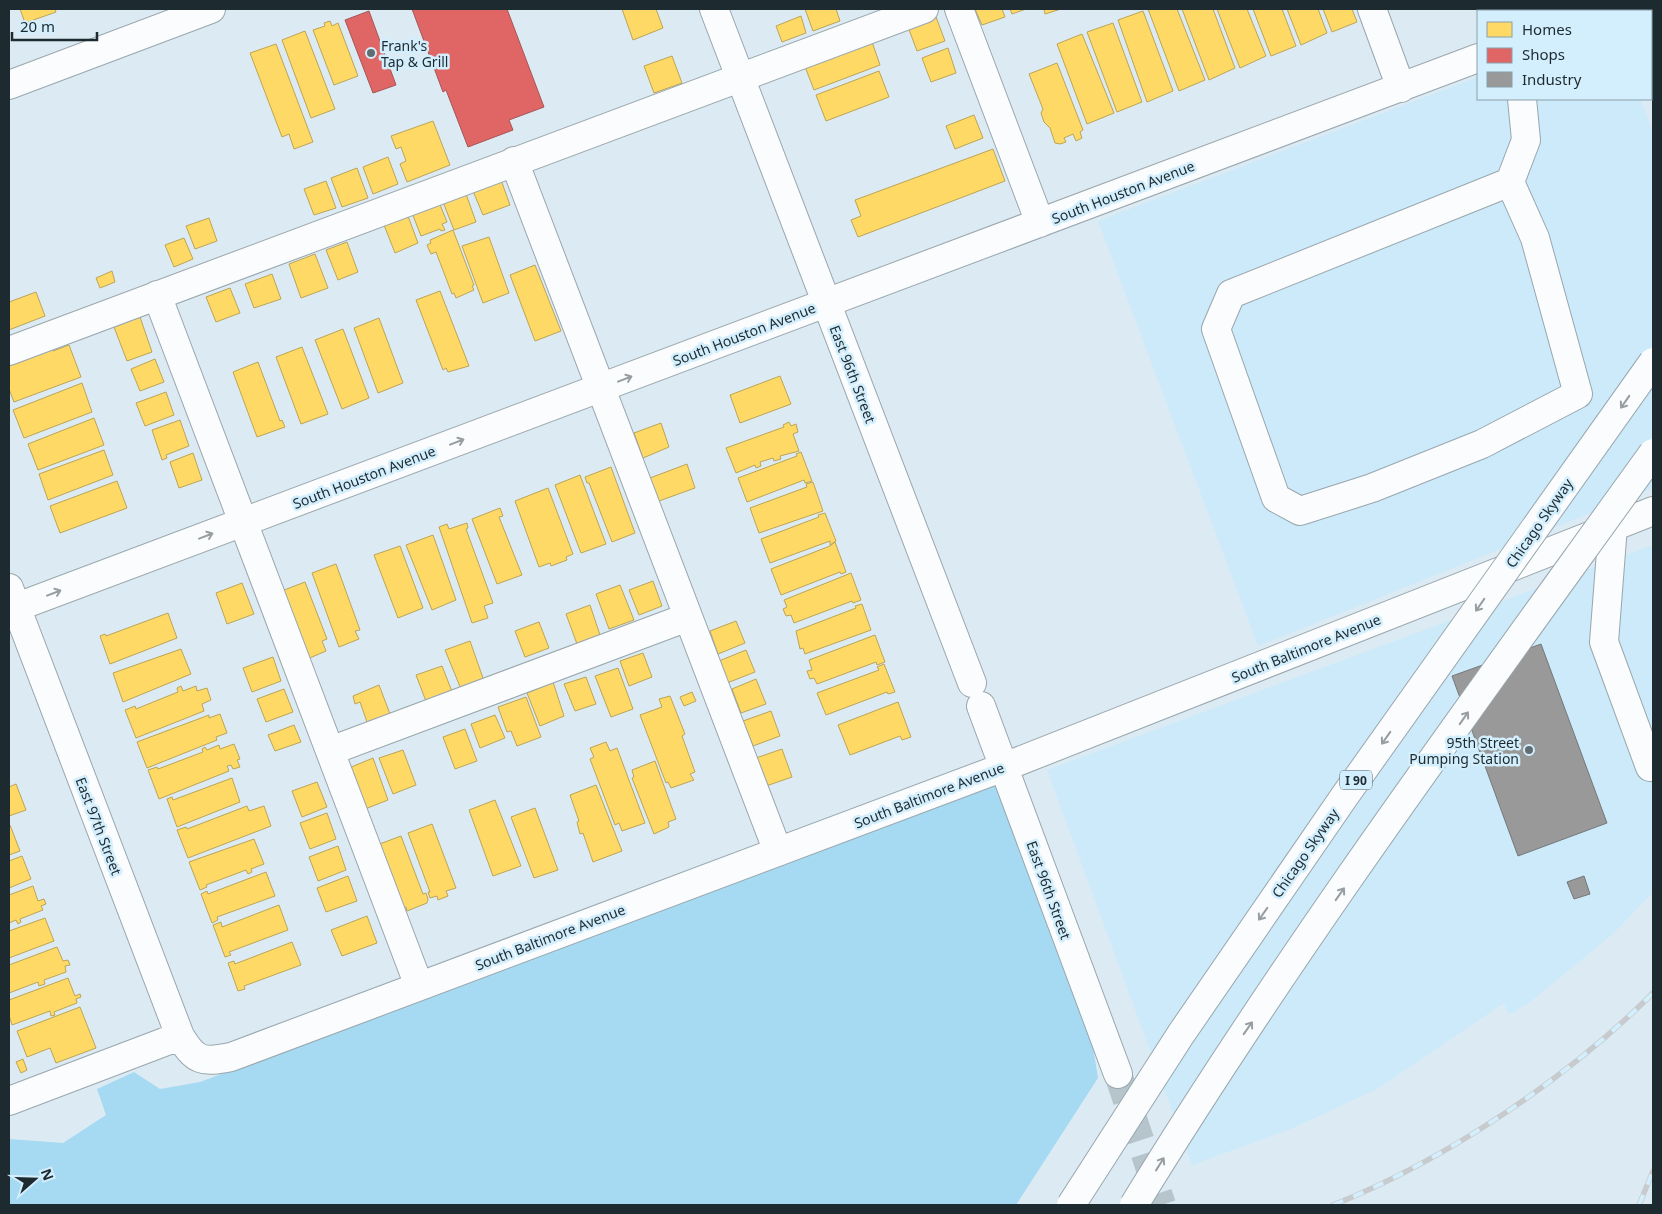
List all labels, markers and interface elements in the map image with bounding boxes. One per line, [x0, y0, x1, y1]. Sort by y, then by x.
scale bar [12, 10, 98, 42]
legend [1477, 10, 1652, 100]
text: 20 m [20, 16, 55, 36]
text: Homes [1522, 19, 1572, 39]
place label: Frank's Tap & Grill [381, 36, 448, 71]
text: Shops [1522, 44, 1565, 64]
marker: Frank's Tap & Grill [365, 47, 377, 59]
text: Industry [1522, 69, 1582, 89]
street label: South Houston Avenue [1049, 156, 1197, 228]
street label: South Houston Avenue [670, 298, 818, 370]
street label: East 96th Street [826, 322, 880, 426]
one-way arrow [618, 373, 633, 382]
one-way arrow [1620, 394, 1630, 408]
one-way arrow [449, 437, 464, 446]
street label: South Houston Avenue [290, 441, 438, 513]
street label: Chicago Skyway [1501, 474, 1577, 571]
one-way arrow [198, 531, 214, 540]
one-way arrow [46, 588, 62, 597]
one-way arrow [1475, 598, 1485, 612]
street label: South Baltimore Avenue [1229, 609, 1383, 687]
one-way arrow [1458, 712, 1469, 725]
one-way arrow [1381, 731, 1391, 745]
place label: 95th Street Pumping Station [1409, 733, 1519, 768]
marker: 95th Street Pumping Station [1523, 744, 1535, 756]
street label: South Baltimore Avenue [851, 758, 1007, 832]
road number: I 90 [1340, 770, 1372, 790]
street label: East 97th Street [72, 774, 126, 878]
street label: Chicago Skyway [1267, 804, 1343, 901]
street label: East 96th Street [1022, 838, 1076, 942]
one-way arrow [1335, 887, 1345, 901]
street label: South Baltimore Avenue [472, 900, 628, 974]
one-way arrow [1258, 907, 1268, 921]
one-way arrow [1243, 1021, 1253, 1035]
north arrow [10, 1154, 60, 1204]
one-way arrow [1154, 1157, 1165, 1171]
text: N [37, 1166, 59, 1183]

